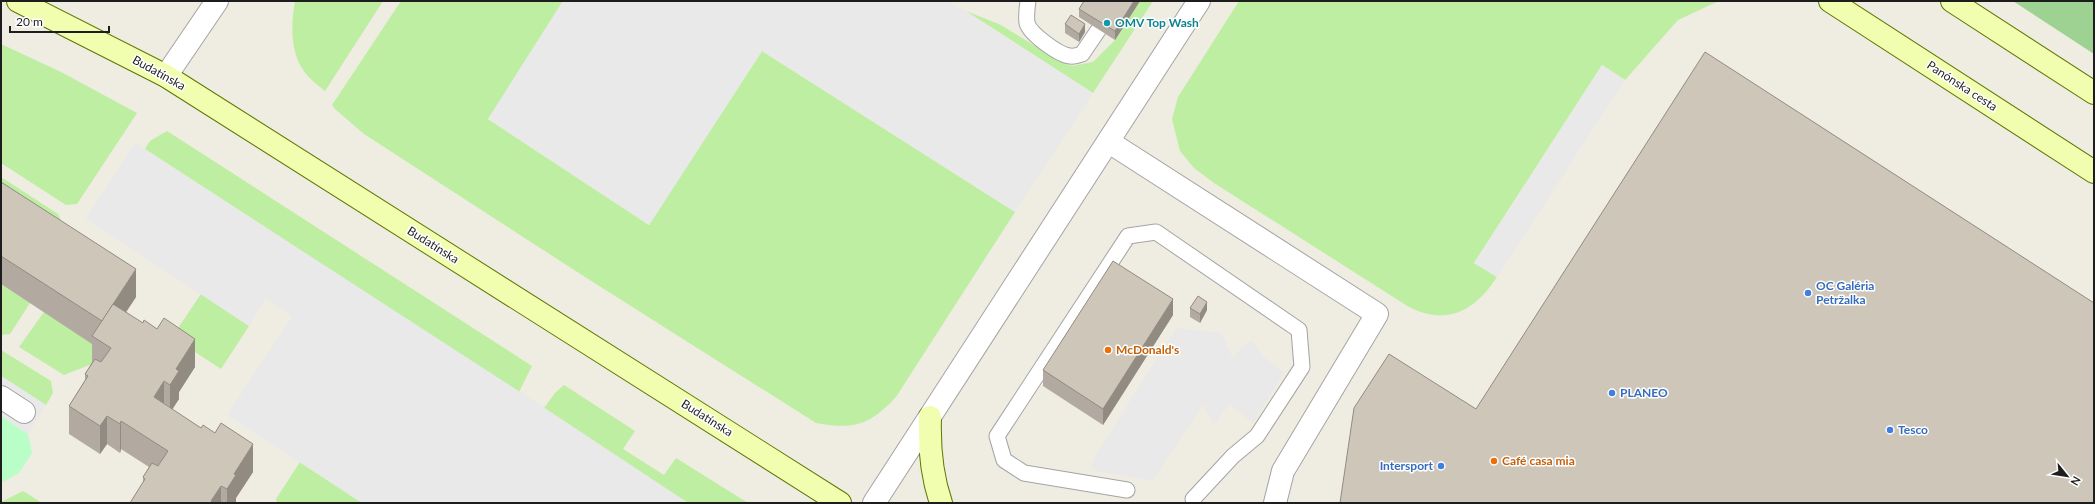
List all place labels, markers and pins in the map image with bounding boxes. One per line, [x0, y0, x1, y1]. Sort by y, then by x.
place label: OMV Top Wash [1115, 15, 1199, 30]
marker: OMV Top Wash [1102, 18, 1112, 28]
place label: OC Galéria Petržalka [1816, 278, 1874, 307]
marker: OC Galéria Petržalka [1803, 288, 1813, 298]
place label: McDonald's [1116, 342, 1179, 357]
marker: McDonald's [1103, 345, 1113, 355]
place label: PLANEO [1620, 385, 1668, 400]
marker: PLANEO [1607, 388, 1617, 398]
place label: Tesco [1898, 422, 1928, 437]
marker: Tesco [1885, 425, 1895, 435]
place label: Café casa mia [1502, 453, 1575, 468]
marker: Café casa mia [1489, 456, 1499, 466]
place label: Intersport [1380, 458, 1434, 473]
marker: Intersport [1436, 461, 1446, 471]

